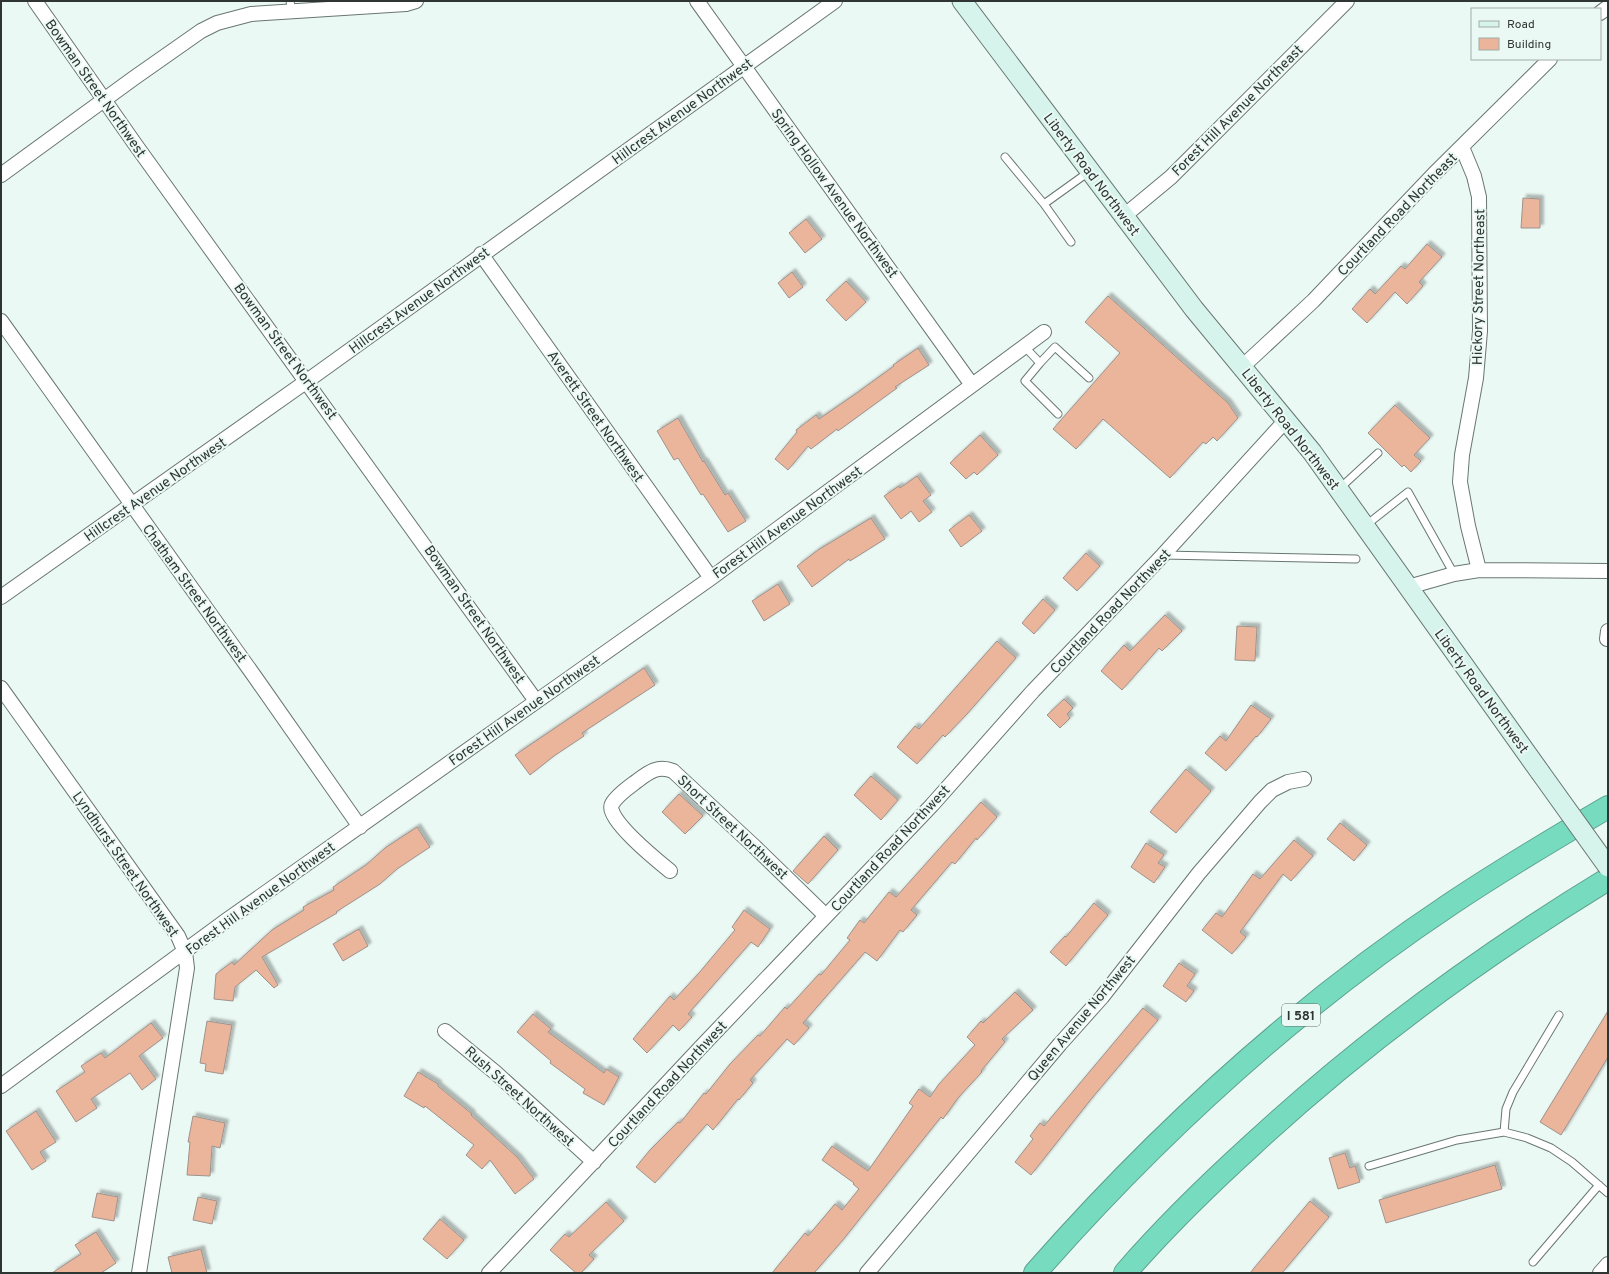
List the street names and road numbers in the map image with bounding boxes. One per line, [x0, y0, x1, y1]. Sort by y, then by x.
street label: Bowman Street Northwest [41, 17, 149, 161]
street label: Forest Hill Avenue Northeast [1169, 42, 1307, 180]
street label: Hillcrest Avenue Northwest [609, 55, 757, 169]
street label: Spring Hollow Avenue Northwest [767, 106, 901, 282]
street label: Liberty Road Northwest [1039, 110, 1143, 240]
street label: Courtland Road Northeast [1335, 150, 1461, 280]
street label: Hickory Street Northeast [1470, 209, 1489, 365]
street label: Hillcrest Avenue Northwest [346, 244, 494, 358]
street label: Bowman Street Northwest [230, 280, 340, 423]
street label: Averett Street Northwest [543, 348, 647, 486]
street label: Liberty Road Northwest [1237, 366, 1342, 494]
street label: Hillcrest Avenue Northwest [81, 435, 230, 546]
street label: Forest Hill Avenue Northwest [710, 463, 866, 583]
street label: Chatham Street Northwest [138, 521, 250, 666]
street label: Bowman Street Northwest [420, 543, 528, 687]
street label: Courtland Road Northwest [1047, 546, 1175, 678]
street label: Liberty Road Northwest [1430, 626, 1532, 757]
street label: Forest Hill Avenue Northwest [446, 652, 604, 770]
street label: Short Street Northwest [673, 772, 791, 884]
street label: Courtland Road Northwest [828, 782, 954, 916]
street label: Lyndhurst Street Northwest [68, 789, 182, 941]
street label: Forest Hill Avenue Northwest [183, 839, 339, 959]
street label: Queen Avenue Northwest [1024, 952, 1140, 1085]
road number: I 581 [1282, 1004, 1320, 1026]
street label: Courtland Road Northwest [605, 1018, 731, 1152]
street label: Rush Street Northwest [461, 1043, 577, 1151]

